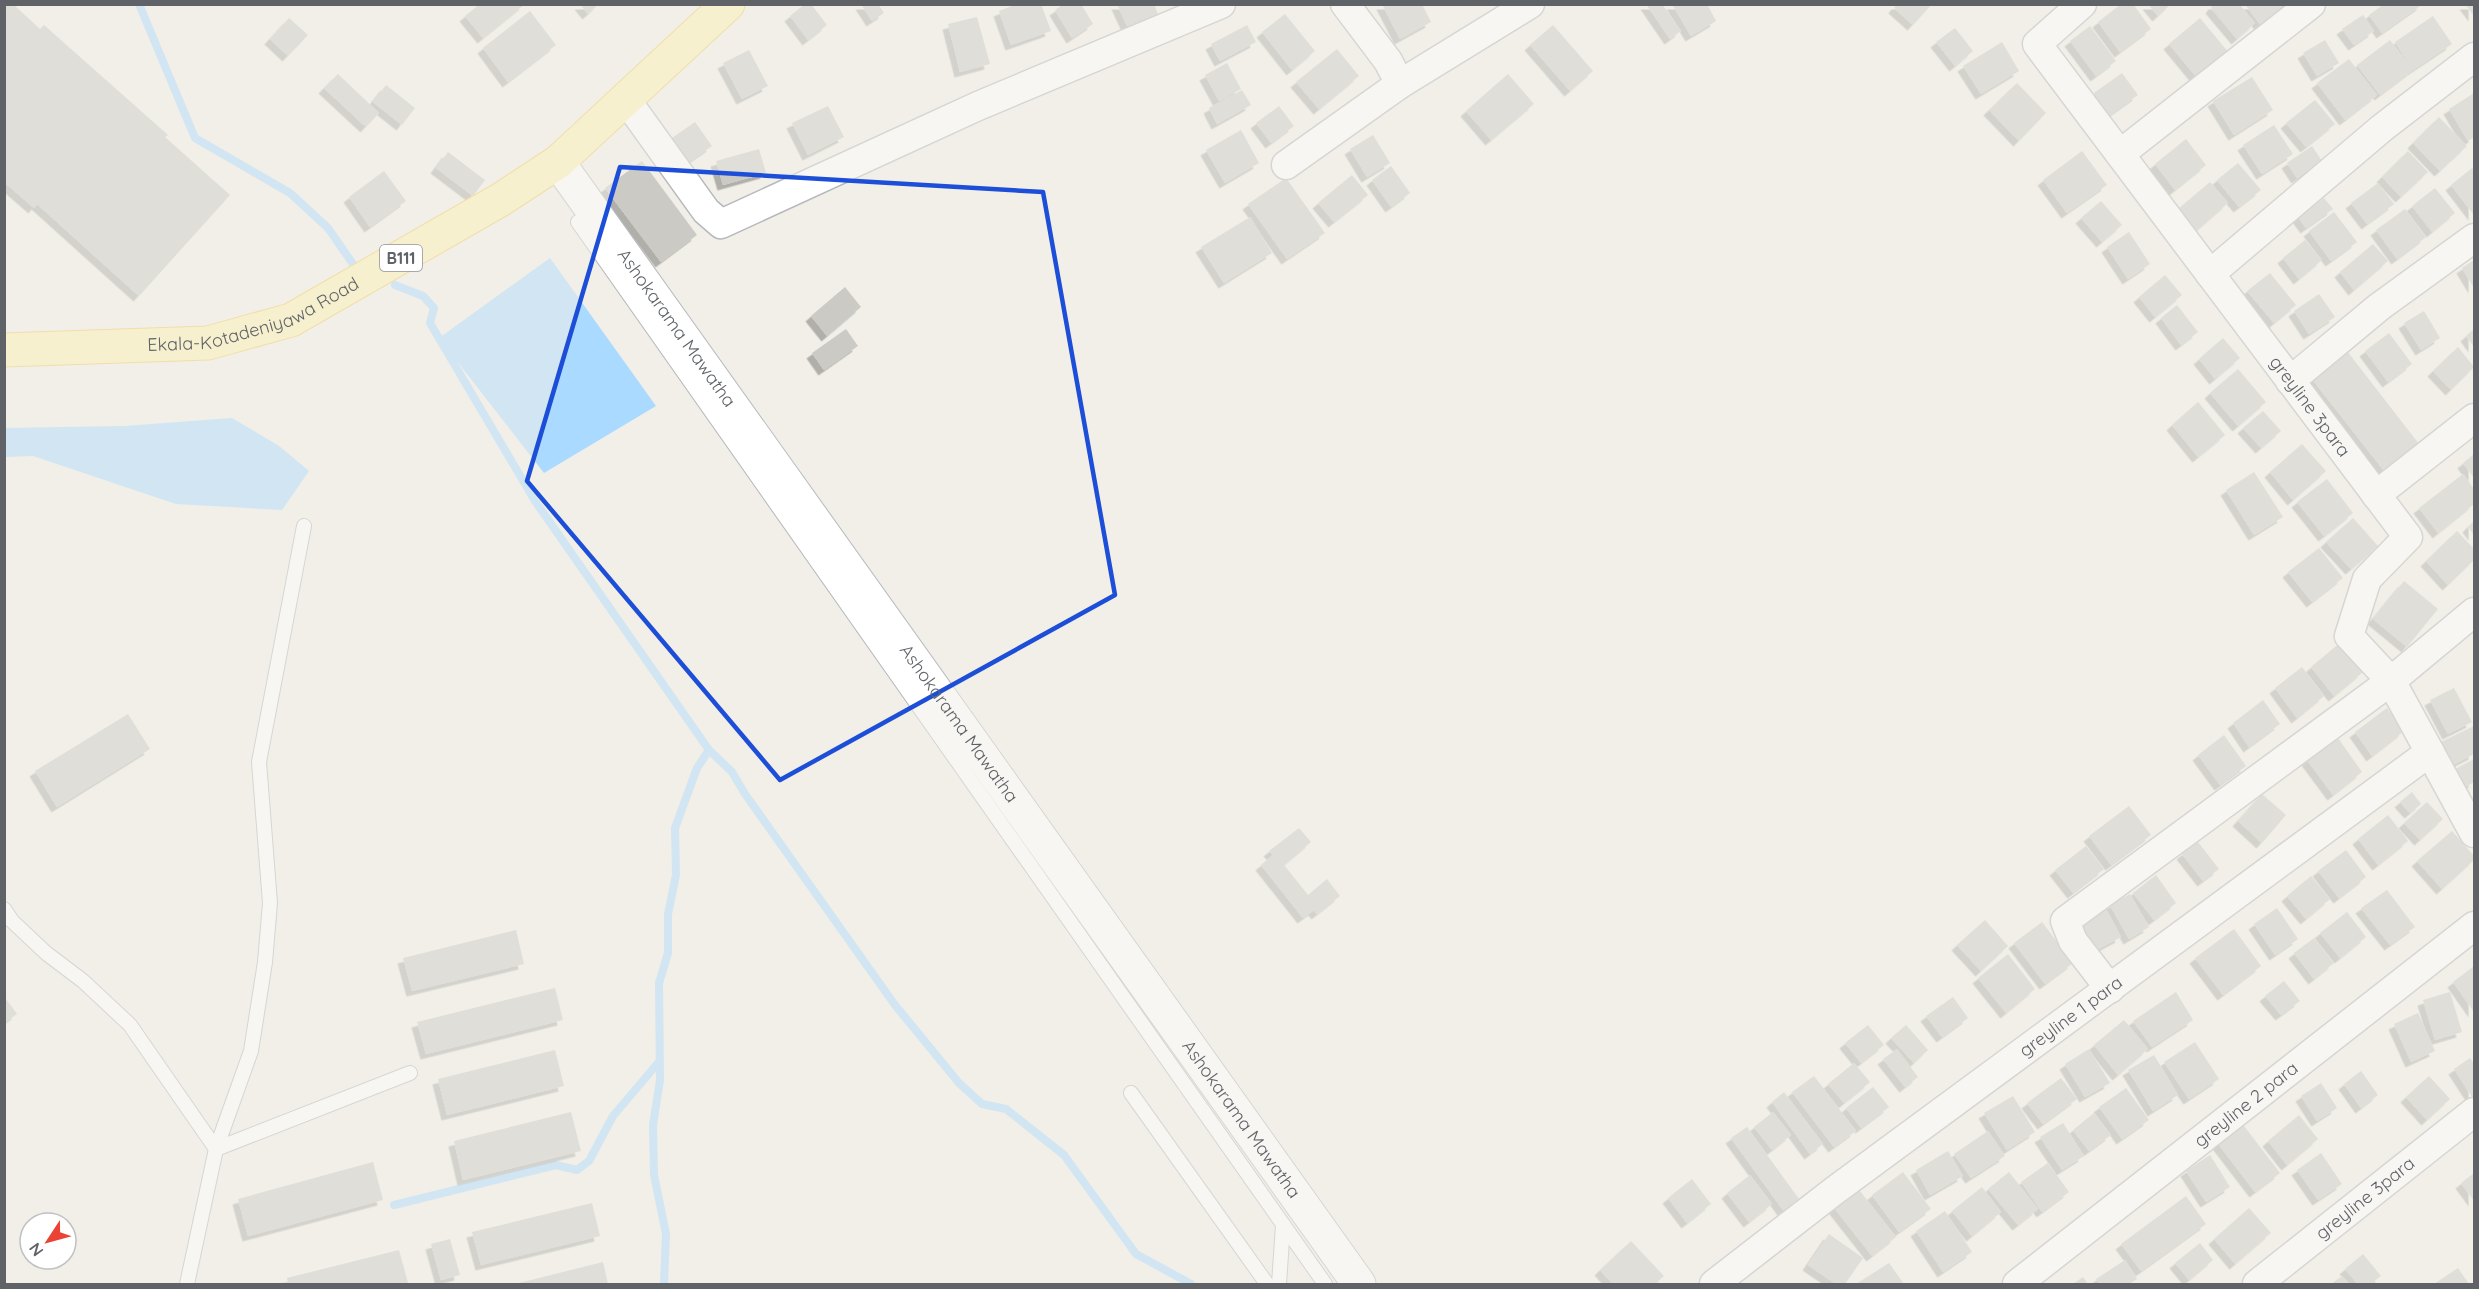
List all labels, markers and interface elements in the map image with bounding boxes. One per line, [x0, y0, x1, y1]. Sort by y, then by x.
street label: Ashokarama Mawatha [613, 244, 741, 411]
road number: B111 [380, 245, 422, 271]
street label: Ekala-Kotadeniyawa Road [147, 272, 363, 356]
street label: greyline 3para [2265, 351, 2356, 461]
street label: Ashokarama Mawatha [895, 640, 1024, 807]
street label: greyline 1 para [2014, 970, 2127, 1062]
street label: Ashokarama Mawatha [1177, 1035, 1306, 1202]
street label: greyline 2 para [2189, 1056, 2302, 1152]
street label: greyline 3para [2310, 1151, 2419, 1244]
north arrow [18, 1211, 78, 1271]
text: N [24, 1239, 47, 1260]

